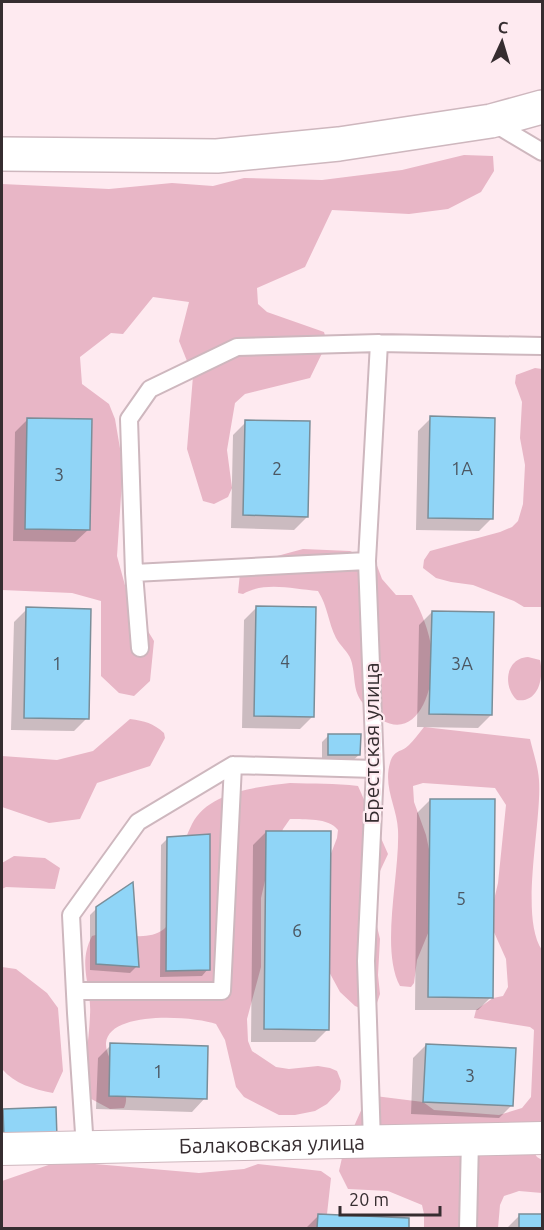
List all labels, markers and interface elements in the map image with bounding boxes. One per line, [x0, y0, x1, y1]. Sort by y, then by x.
north arrow [472, 12, 532, 72]
text: С [497, 18, 509, 36]
house number: 2 [272, 458, 282, 478]
house number: 1А [451, 458, 473, 478]
house number: 3 [54, 464, 64, 484]
house number: 4 [280, 651, 290, 671]
house number: 1 [52, 653, 62, 673]
house number: 3А [451, 653, 473, 673]
street label: Брестская улица [359, 662, 383, 824]
house number: 5 [456, 888, 466, 908]
house number: 6 [292, 920, 302, 940]
house number: 1 [153, 1061, 163, 1081]
house number: 3 [465, 1065, 475, 1085]
street label: Балаковская улица [179, 1130, 365, 1157]
scale bar [340, 1179, 440, 1217]
text: 20 m [349, 1189, 389, 1209]

